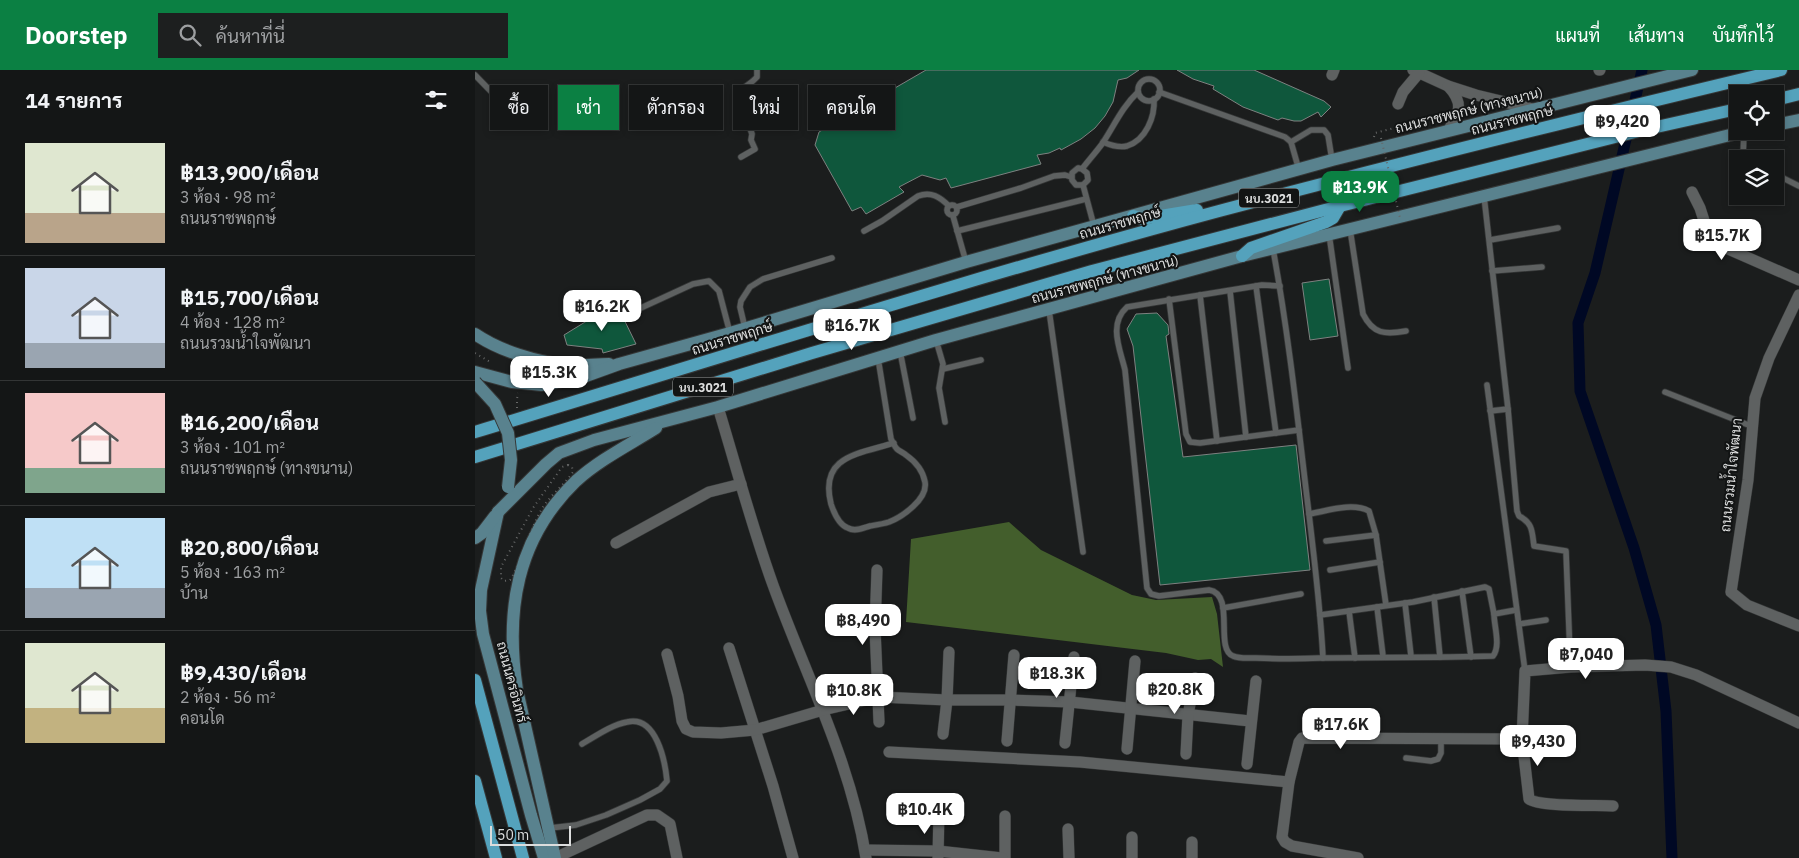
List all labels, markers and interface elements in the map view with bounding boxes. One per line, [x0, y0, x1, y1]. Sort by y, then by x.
search box [158, 13, 508, 58]
text: Doorstep [25, 19, 128, 51]
icon: search [176, 21, 204, 49]
text: ค้นหาที่นี่ [216, 24, 285, 48]
text: แผนที่ [1555, 24, 1600, 47]
text: เส้นทาง [1628, 24, 1684, 47]
text: บันทึกไว้ [1712, 24, 1774, 47]
street label: ถนนราชพฤกษ์ (ทางขนาน) [1393, 83, 1545, 137]
chip: ซื้อ [490, 85, 548, 130]
chip: เช่า [558, 85, 619, 130]
chip: ตัวกรอง [629, 85, 723, 130]
chip: ใหม่ [733, 85, 798, 130]
chip: คอนโด [808, 85, 895, 130]
map controls [1729, 85, 1784, 205]
button: locate [1729, 85, 1784, 140]
text: 14 รายการ [25, 86, 122, 114]
icon: filters [422, 86, 450, 114]
street label: ถนนราชพฤกษ์ [1469, 102, 1555, 138]
pin: ฿9,420 [1581, 104, 1663, 147]
text: ฿9,420 [1595, 111, 1649, 131]
button: layers [1729, 150, 1784, 205]
text: ฿13,900/เดือน [180, 158, 319, 186]
icon: home [65, 163, 125, 223]
pin: ฿13.9K [1319, 170, 1401, 213]
text: ฿13.9K [1332, 177, 1388, 197]
text: 3 ห้อง · 98 m² [180, 187, 275, 207]
road number: นบ.3021 [1239, 189, 1299, 208]
street label: ถนนราชพฤกษ์ [1077, 203, 1163, 243]
text: ถนนราชพฤกษ์ [180, 208, 276, 228]
pin: ฿15.7K [1681, 218, 1763, 261]
text: ฿15.7K [1694, 225, 1750, 245]
street label: ถนนราชพฤกษ์ (ทางขนาน) [1029, 251, 1181, 307]
text: ฿15,700/เดือน [180, 283, 319, 311]
icon: home [65, 288, 125, 348]
pin: ฿16.2K [561, 290, 643, 332]
text: ฿16.2K [574, 296, 630, 316]
pin: ฿16.7K [811, 308, 893, 351]
text: 4 ห้อง · 128 m² [180, 312, 285, 332]
text: ฿16.7K [824, 315, 880, 335]
street label: ถนนราชพฤกษ์ [689, 317, 775, 359]
text: ถนนรวมน้ำใจพัฒนา [180, 333, 311, 353]
pin: ฿15.3K [508, 356, 590, 398]
text: ฿15.3K [521, 362, 577, 382]
road number: นบ.3021 [673, 378, 733, 396]
text: ฿16,200/เดือน [180, 408, 319, 436]
icon: home [65, 413, 125, 473]
street label: ถนนรวมน้ำใจพัฒนา [1713, 417, 1746, 533]
text: 3 ห้อง · 101 m² [180, 437, 285, 457]
text: ถนนราชพฤกษ์ (ทางขนาน) [180, 458, 353, 478]
text: ฿20,800/เดือน [180, 533, 319, 561]
icon: home [65, 538, 125, 598]
text: 5 ห้อง · 163 m² [180, 562, 285, 582]
text: บ้าน [180, 583, 208, 603]
pin: ฿8,490 [822, 604, 904, 646]
text: ฿8,490 [836, 610, 890, 630]
pin: ฿7,040 [1545, 638, 1627, 680]
street label: ถนนนครอินทร์ [493, 639, 532, 725]
text: ฿7,040 [1559, 644, 1613, 664]
pin: ฿18.3K [1016, 656, 1098, 699]
text: ฿9,430/เดือน [180, 658, 307, 686]
icon: home [65, 663, 125, 723]
text: ฿18.3K [1029, 663, 1085, 683]
pin: ฿20.8K [1134, 672, 1216, 715]
pin: ฿10.8K [813, 674, 895, 716]
text: ฿20.8K [1147, 679, 1203, 699]
text: ฿10.8K [826, 680, 882, 700]
text: 2 ห้อง · 56 m² [180, 687, 275, 707]
text: คอนโด [180, 708, 225, 728]
pin: ฿17.6K [1300, 708, 1382, 750]
text: ฿17.6K [1313, 714, 1369, 734]
pin: ฿9,430 [1497, 724, 1579, 767]
text: ฿9,430 [1511, 731, 1565, 751]
pin: ฿10.4K [884, 792, 966, 835]
text: ฿10.4K [897, 799, 953, 819]
scale bar [490, 823, 571, 846]
text: 50 m [497, 826, 529, 844]

